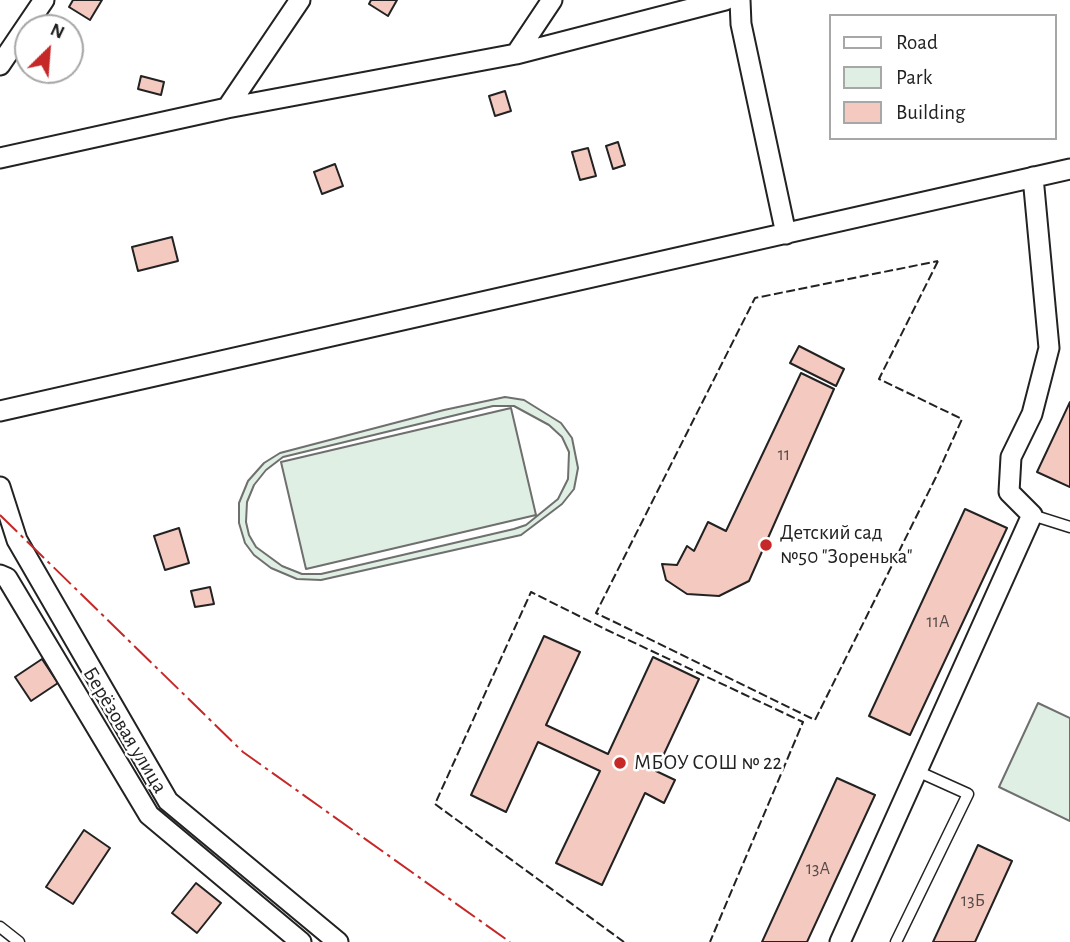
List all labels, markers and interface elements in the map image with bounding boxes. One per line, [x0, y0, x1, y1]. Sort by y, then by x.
north arrow [14, 14, 84, 84]
legend [828, 14, 1056, 140]
text: N [47, 20, 67, 43]
text: Road [896, 32, 938, 53]
text: Park [896, 67, 932, 88]
text: Building [896, 102, 965, 123]
house number: 11 [778, 444, 790, 466]
place label: Детский сад №50 "Зоренька" [780, 520, 913, 570]
marker: Детский сад №50 "Зоренька" [758, 537, 774, 553]
house number: 11А [927, 611, 949, 633]
street label: Берёзовая улица [77, 662, 173, 798]
place label: МБОУ СОШ № 22 [634, 750, 782, 776]
marker: МБОУ СОШ № 22 [612, 755, 628, 771]
house number: 13А [806, 858, 830, 880]
house number: 13Б [961, 890, 985, 912]

